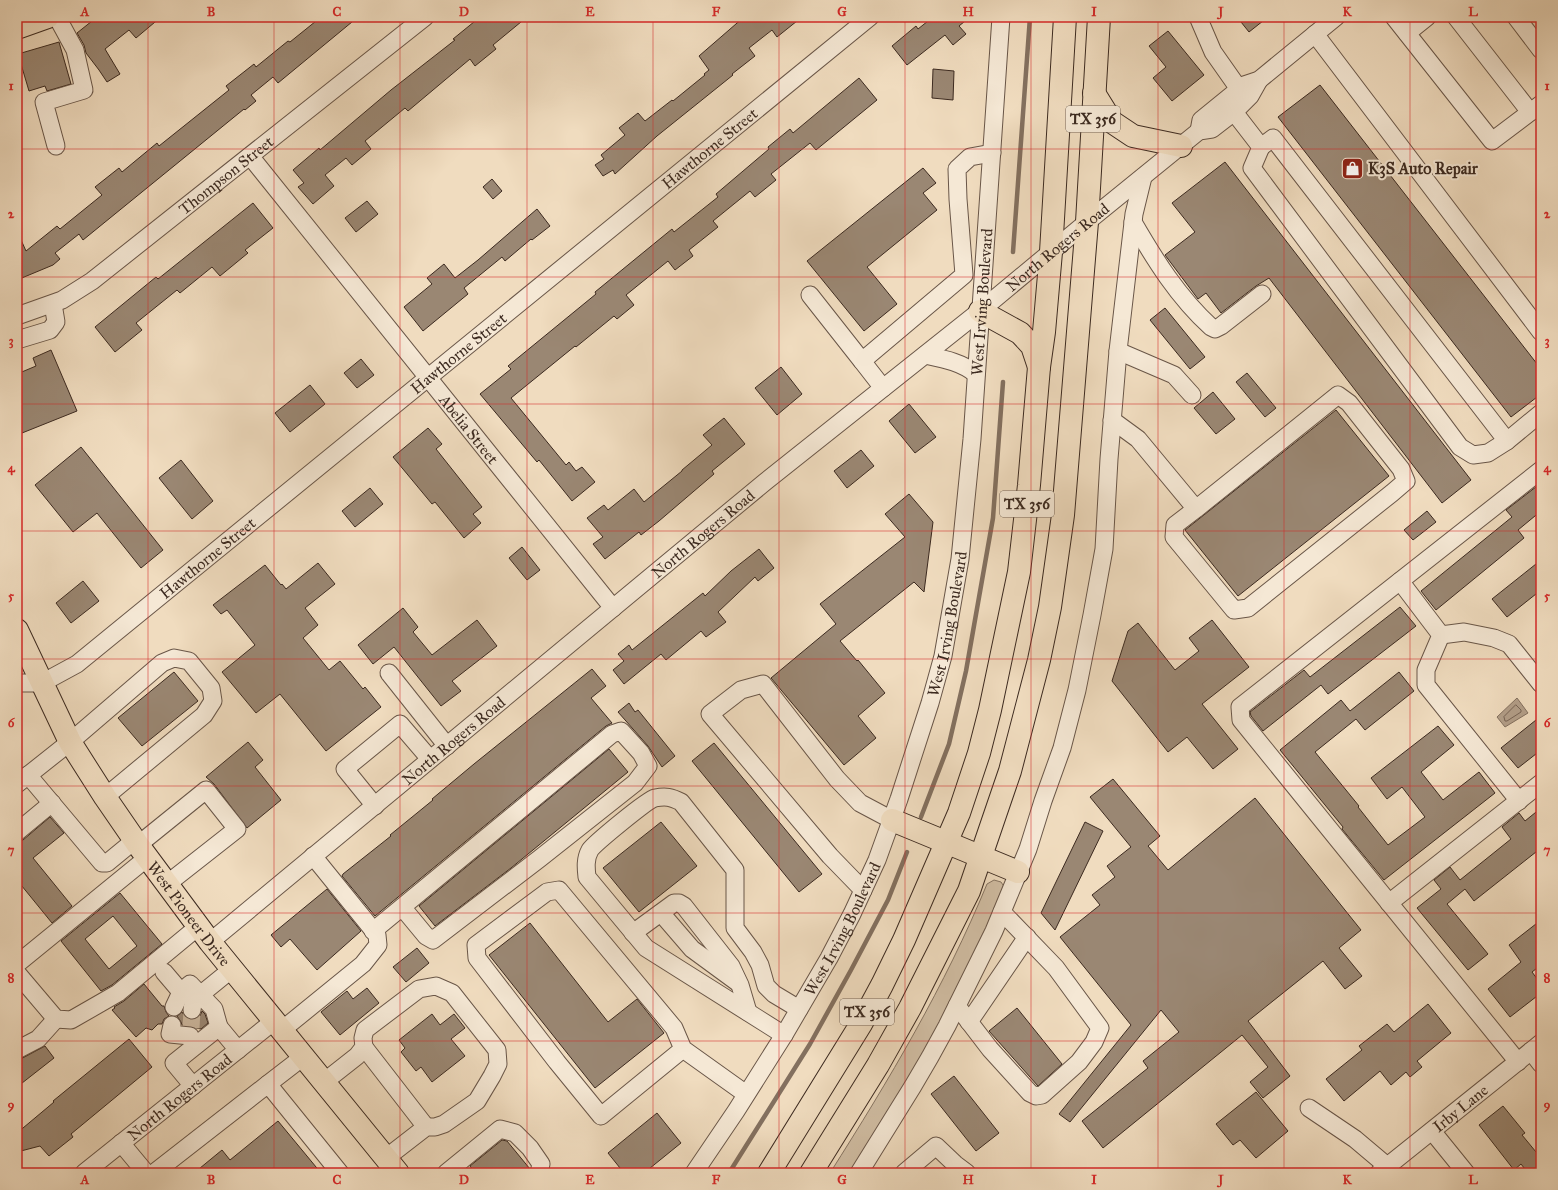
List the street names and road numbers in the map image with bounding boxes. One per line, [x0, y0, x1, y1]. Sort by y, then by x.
street label: Hawthorne Street [658, 103, 762, 193]
road number: TX 356 [1066, 106, 1120, 132]
street label: Thompson Street [175, 132, 277, 219]
street label: North Rogers Road [1002, 199, 1113, 295]
street label: West Irving Boulevard [967, 228, 996, 376]
street label: Hawthorne Street [407, 308, 511, 398]
street label: Abelia Street [434, 390, 503, 468]
street label: North Rogers Road [648, 486, 759, 582]
road number: TX 356 [1000, 491, 1054, 517]
street label: Hawthorne Street [156, 513, 260, 603]
street label: West Irving Boulevard [923, 550, 971, 699]
street label: North Rogers Road [398, 692, 509, 789]
street label: West Pioneer Drive [143, 858, 235, 970]
street label: West Irving Boulevard [800, 859, 885, 999]
road number: TX 356 [840, 999, 894, 1025]
street label: North Rogers Road [124, 1050, 236, 1145]
street label: Irby Lane [1429, 1080, 1492, 1136]

